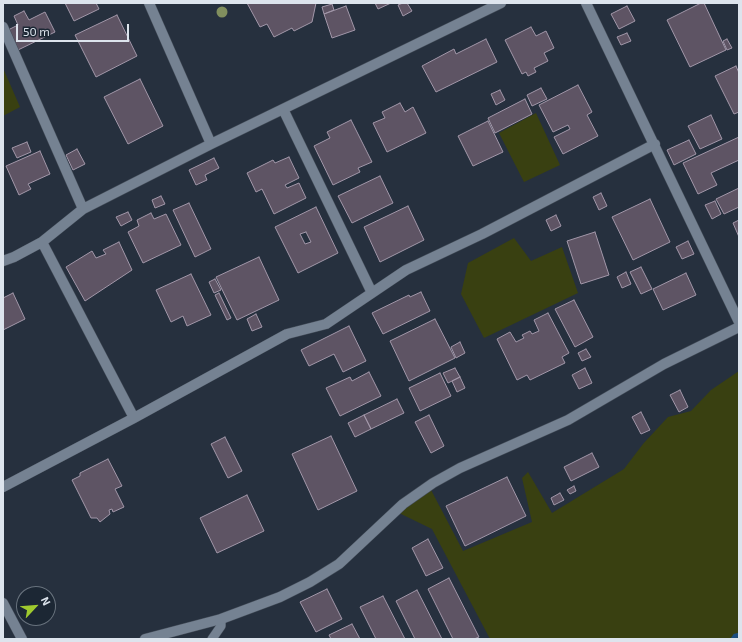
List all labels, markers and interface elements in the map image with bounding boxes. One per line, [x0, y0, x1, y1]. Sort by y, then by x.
scale bar [18, 16, 131, 42]
text: 50 m [23, 24, 50, 38]
north arrow [16, 586, 56, 626]
text: N [39, 595, 54, 607]

